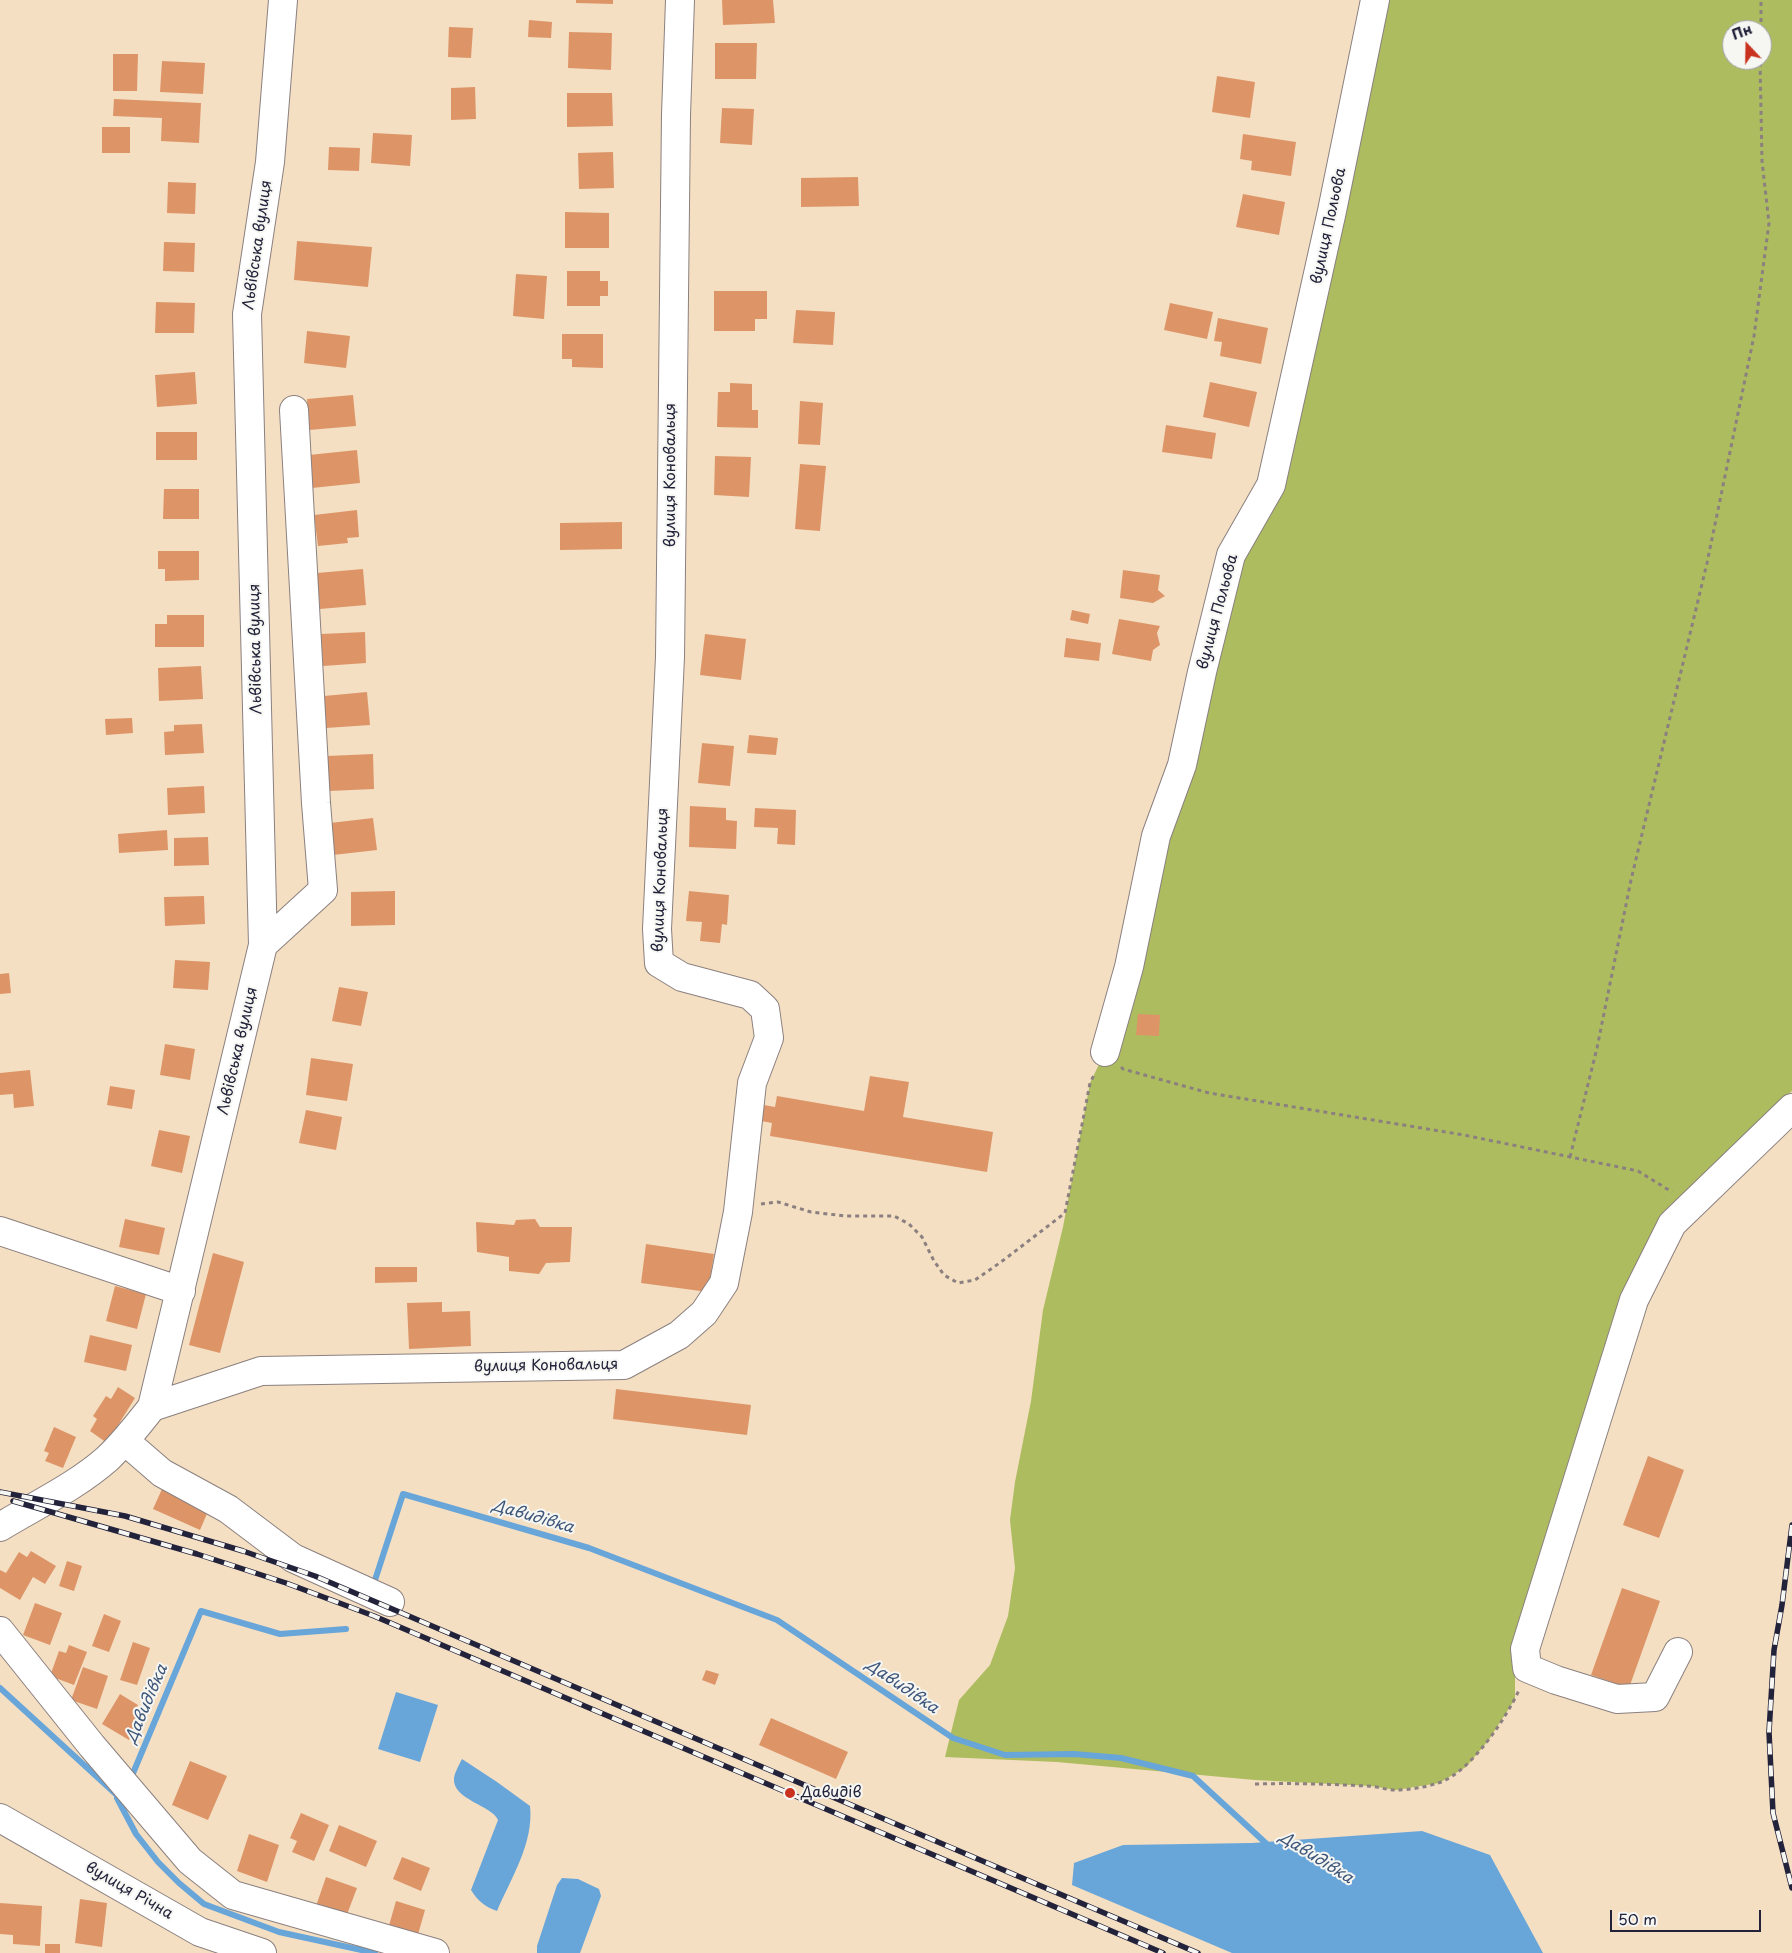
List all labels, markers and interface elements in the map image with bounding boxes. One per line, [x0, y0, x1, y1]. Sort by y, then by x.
text: Пн [1729, 18, 1755, 45]
north arrow [1722, 20, 1772, 70]
street label: вулиця Польова [1308, 166, 1350, 286]
street label: Львівська вулиця [240, 179, 276, 311]
street label: вулиця Коновальця [662, 403, 680, 547]
street label: вулиця Польова [1194, 552, 1242, 672]
street label: Львівська вулиця [246, 584, 266, 714]
street label: вулиця Коновальця [649, 808, 673, 952]
street label: Львівська вулиця [215, 985, 261, 1117]
street label: вулиця Коновальця [474, 1356, 618, 1376]
water label: Давидівка [490, 1496, 576, 1538]
water label: Давидівка [862, 1656, 942, 1718]
water label: Давидівка [122, 1662, 172, 1746]
place label: Давидів [801, 1784, 861, 1802]
marker: Давидів [783, 1786, 797, 1800]
water label: Давидівка [1276, 1828, 1356, 1888]
street label: вулиця Річна [82, 1859, 176, 1923]
scale bar [1612, 1900, 1763, 1932]
text: 50 m [1618, 1907, 1657, 1930]

